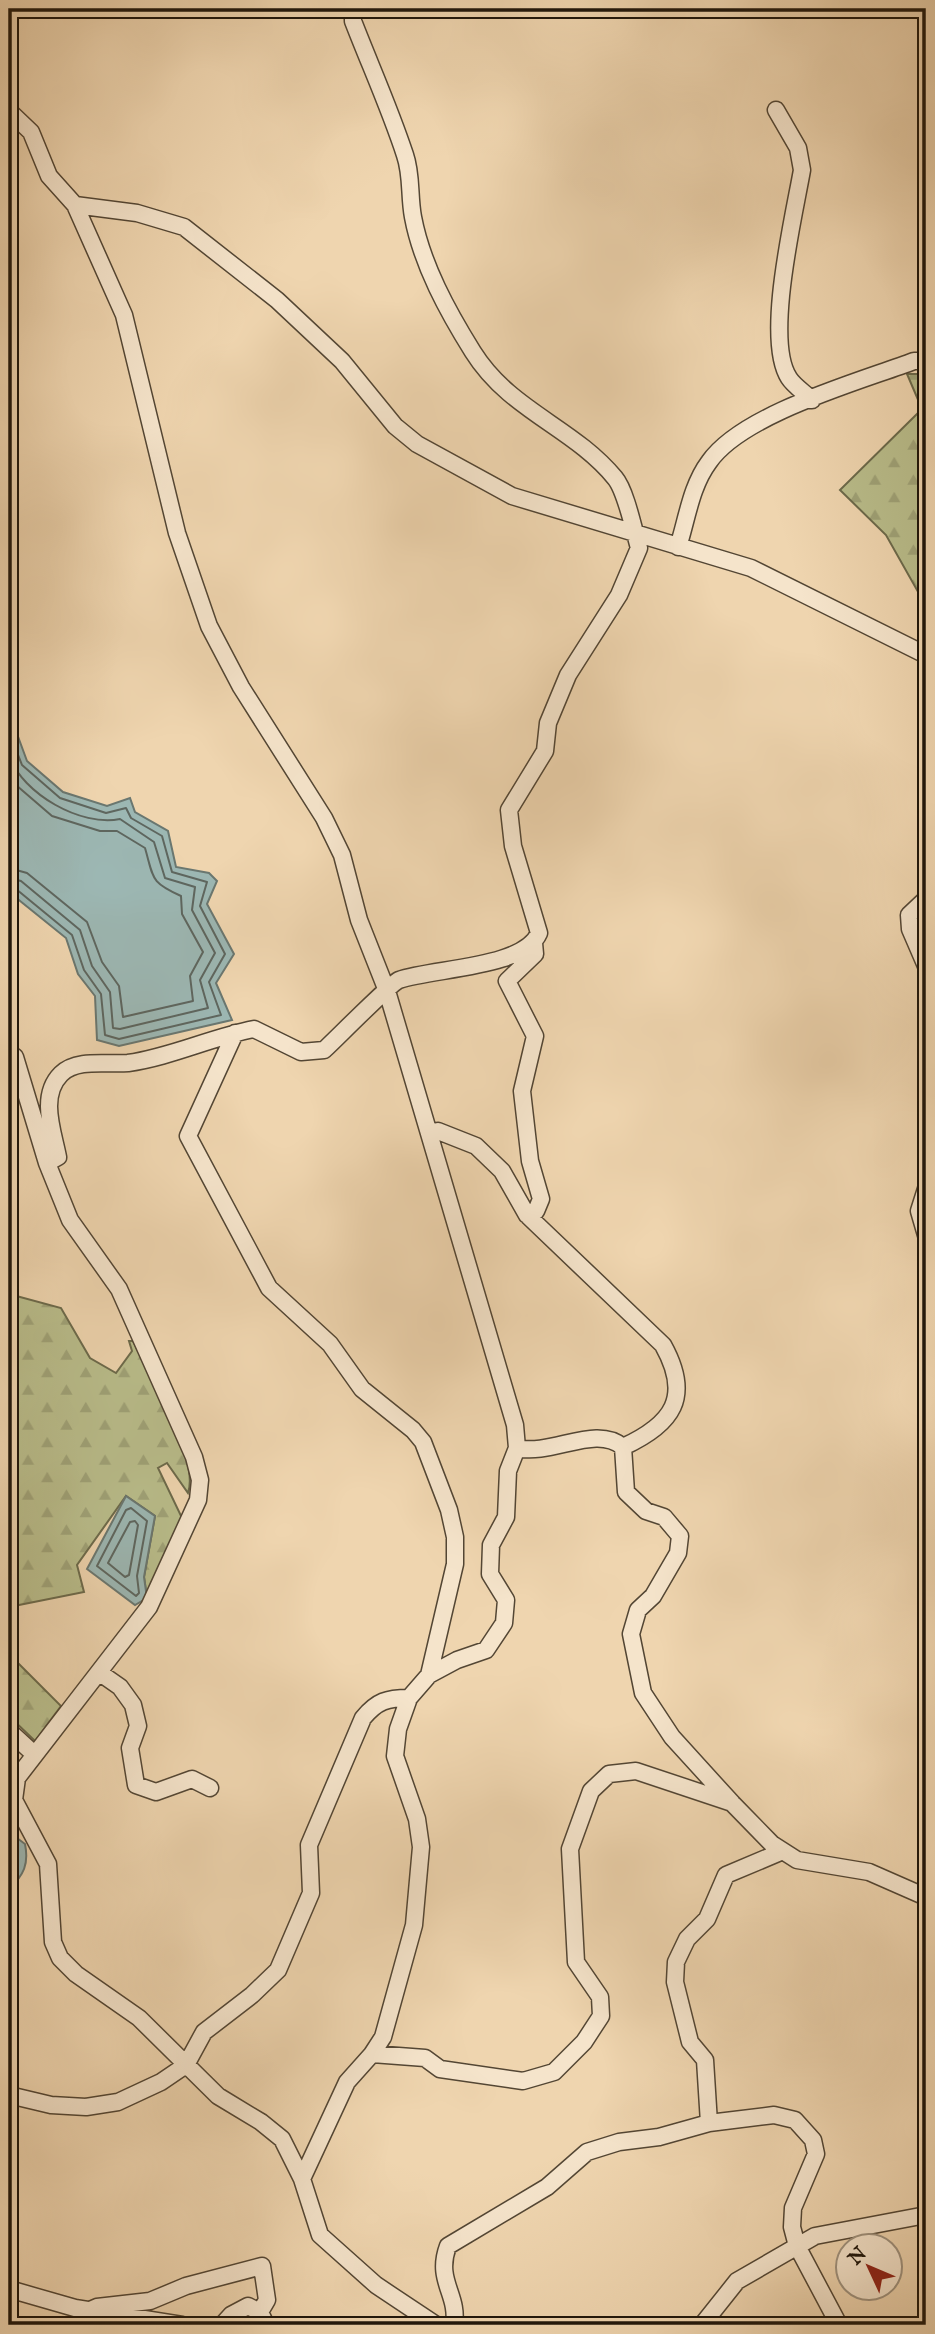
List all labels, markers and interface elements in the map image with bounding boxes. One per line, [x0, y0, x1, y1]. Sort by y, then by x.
north arrow [834, 2232, 904, 2302]
text: N [843, 2242, 873, 2272]

